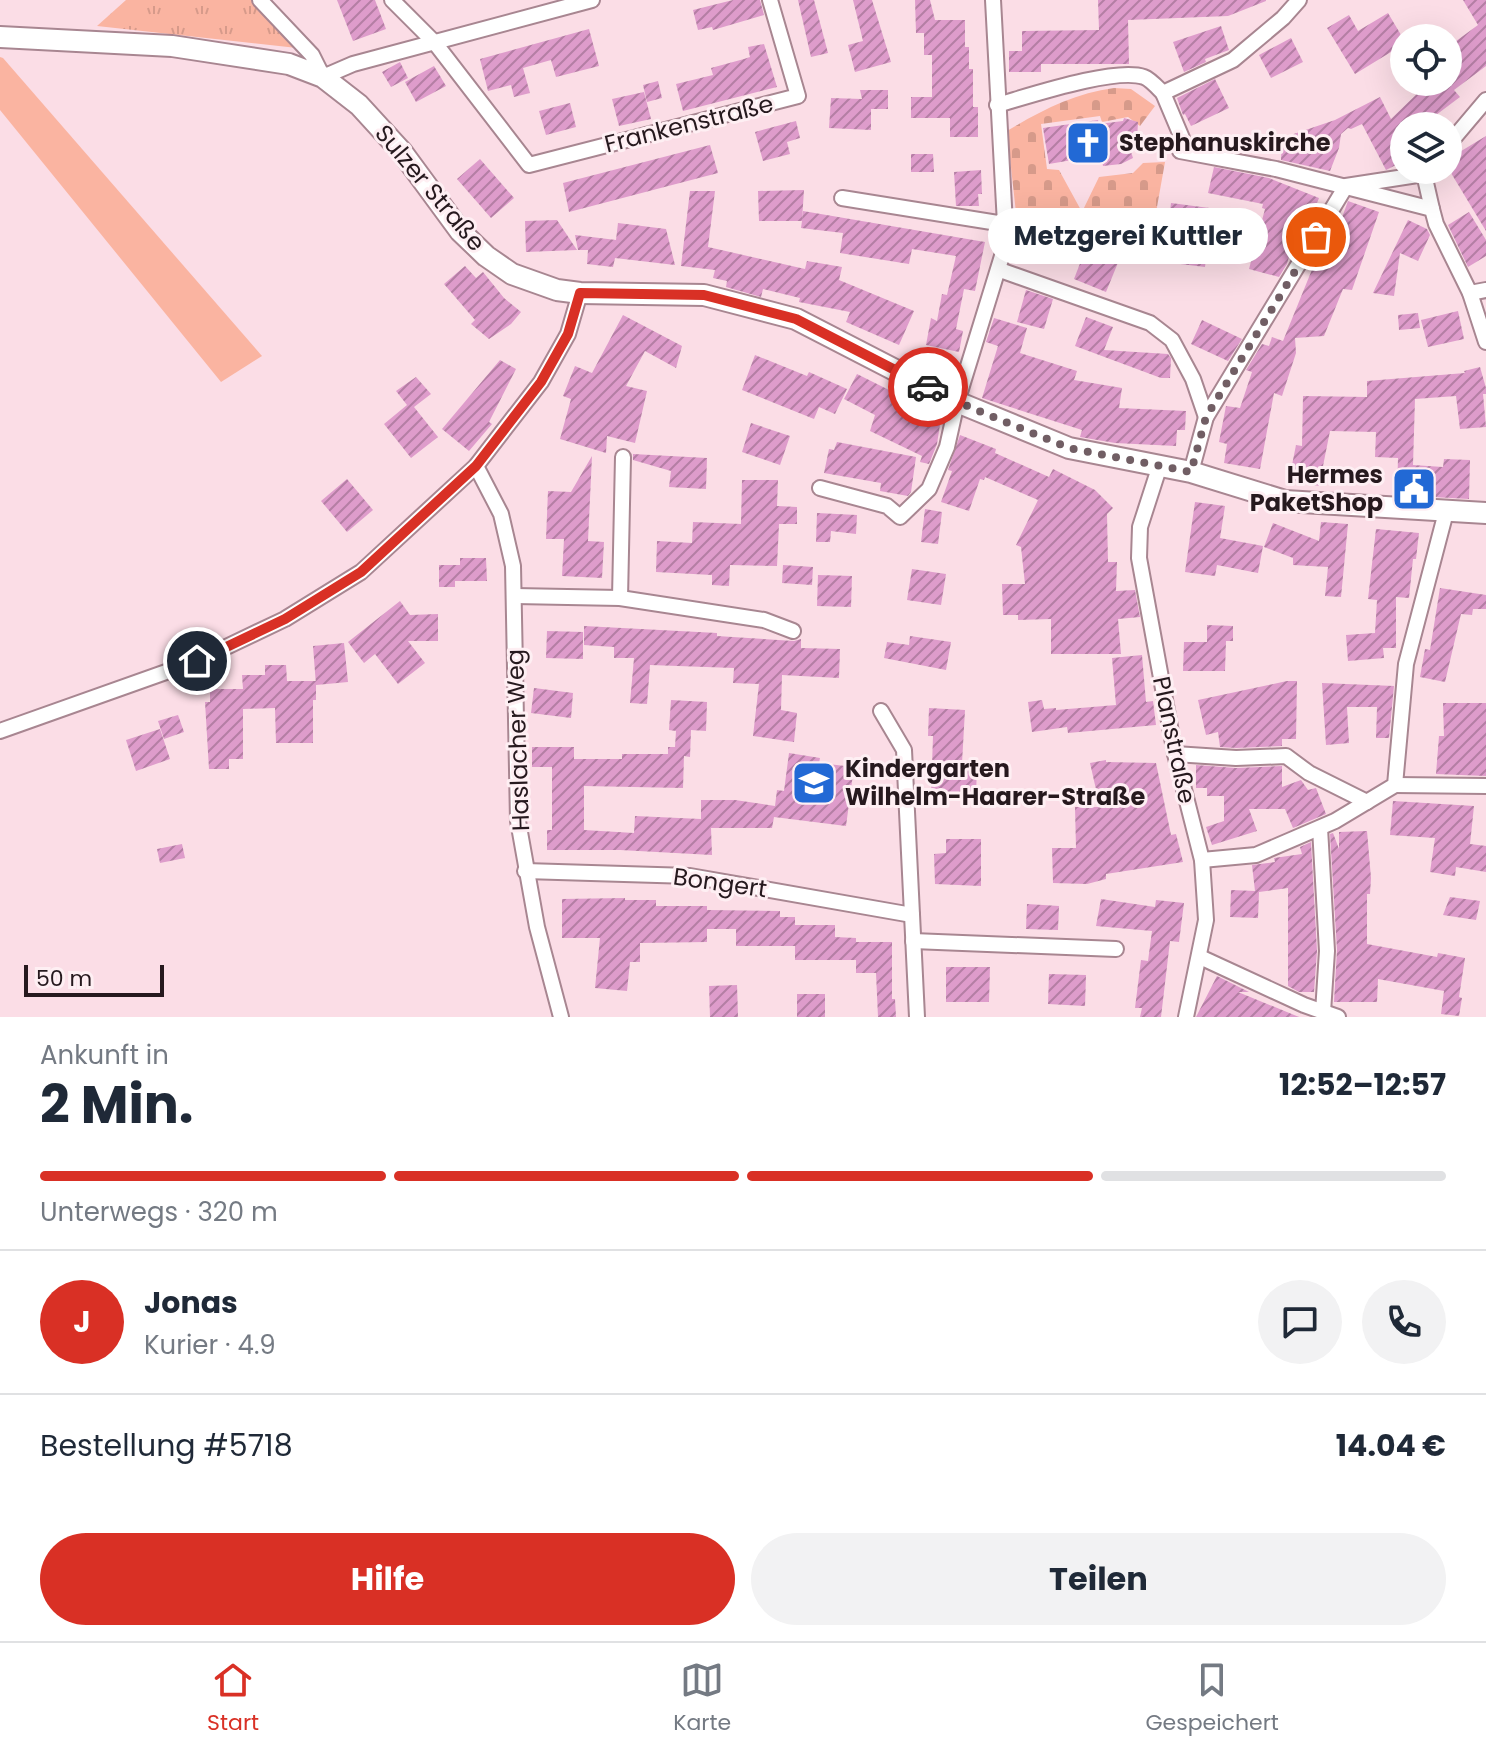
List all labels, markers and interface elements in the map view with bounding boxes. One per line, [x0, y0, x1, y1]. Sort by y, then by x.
map controls [1390, 24, 1462, 184]
button: locate [1390, 24, 1462, 96]
street label: Frankenstraße [601, 87, 777, 160]
button: layers [1390, 112, 1462, 184]
street label: Sulzer Straße [368, 117, 493, 258]
church icon: Stephanuskirche [1064, 119, 1112, 167]
place label: Stephanuskirche [1119, 126, 1331, 159]
pin [1282, 203, 1350, 271]
callout: Metzgerei Kuttler [988, 209, 1268, 265]
icon: bag [1294, 215, 1338, 259]
text: Metzgerei Kuttler [1014, 218, 1242, 254]
courier [888, 347, 968, 427]
icon: car [906, 365, 950, 409]
place label: Hermes PaketShop [1250, 458, 1383, 519]
public building icon: Hermes PaketShop [1390, 465, 1438, 513]
pin [163, 627, 231, 695]
icon: home [175, 639, 219, 683]
street label: Haslacher Weg [498, 648, 537, 832]
street label: Planstraße [1145, 673, 1204, 806]
place label: Kindergarten Wilhelm-Haarer-Straße [845, 752, 1145, 813]
school or university icon: Kindergarten Wilhelm-Haarer-Straße [790, 759, 838, 807]
street label: Bongert [671, 860, 769, 905]
scale bar [24, 961, 164, 997]
text: 50 m [36, 963, 92, 994]
text: Ankunft in [40, 1037, 169, 1073]
text: 12:52–12:57 [1279, 1063, 1446, 1106]
text: 2 Min. [40, 1068, 194, 1141]
text: Unterwegs · 320 m [40, 1194, 278, 1230]
button: chat [1258, 1280, 1342, 1364]
button: phone [1362, 1280, 1446, 1364]
text: Jonas [144, 1281, 238, 1324]
text: J [73, 1300, 91, 1343]
text: Kurier · 4.9 [144, 1327, 276, 1363]
text: Bestellung #5718 [40, 1424, 293, 1467]
text: 14.04 € [1336, 1424, 1446, 1467]
button: Hilfe [40, 1533, 735, 1625]
button: Teilen [751, 1533, 1446, 1625]
tab: Start [207, 1658, 259, 1739]
tab: Karte [673, 1658, 731, 1739]
tab: Gespeichert [1145, 1658, 1279, 1739]

